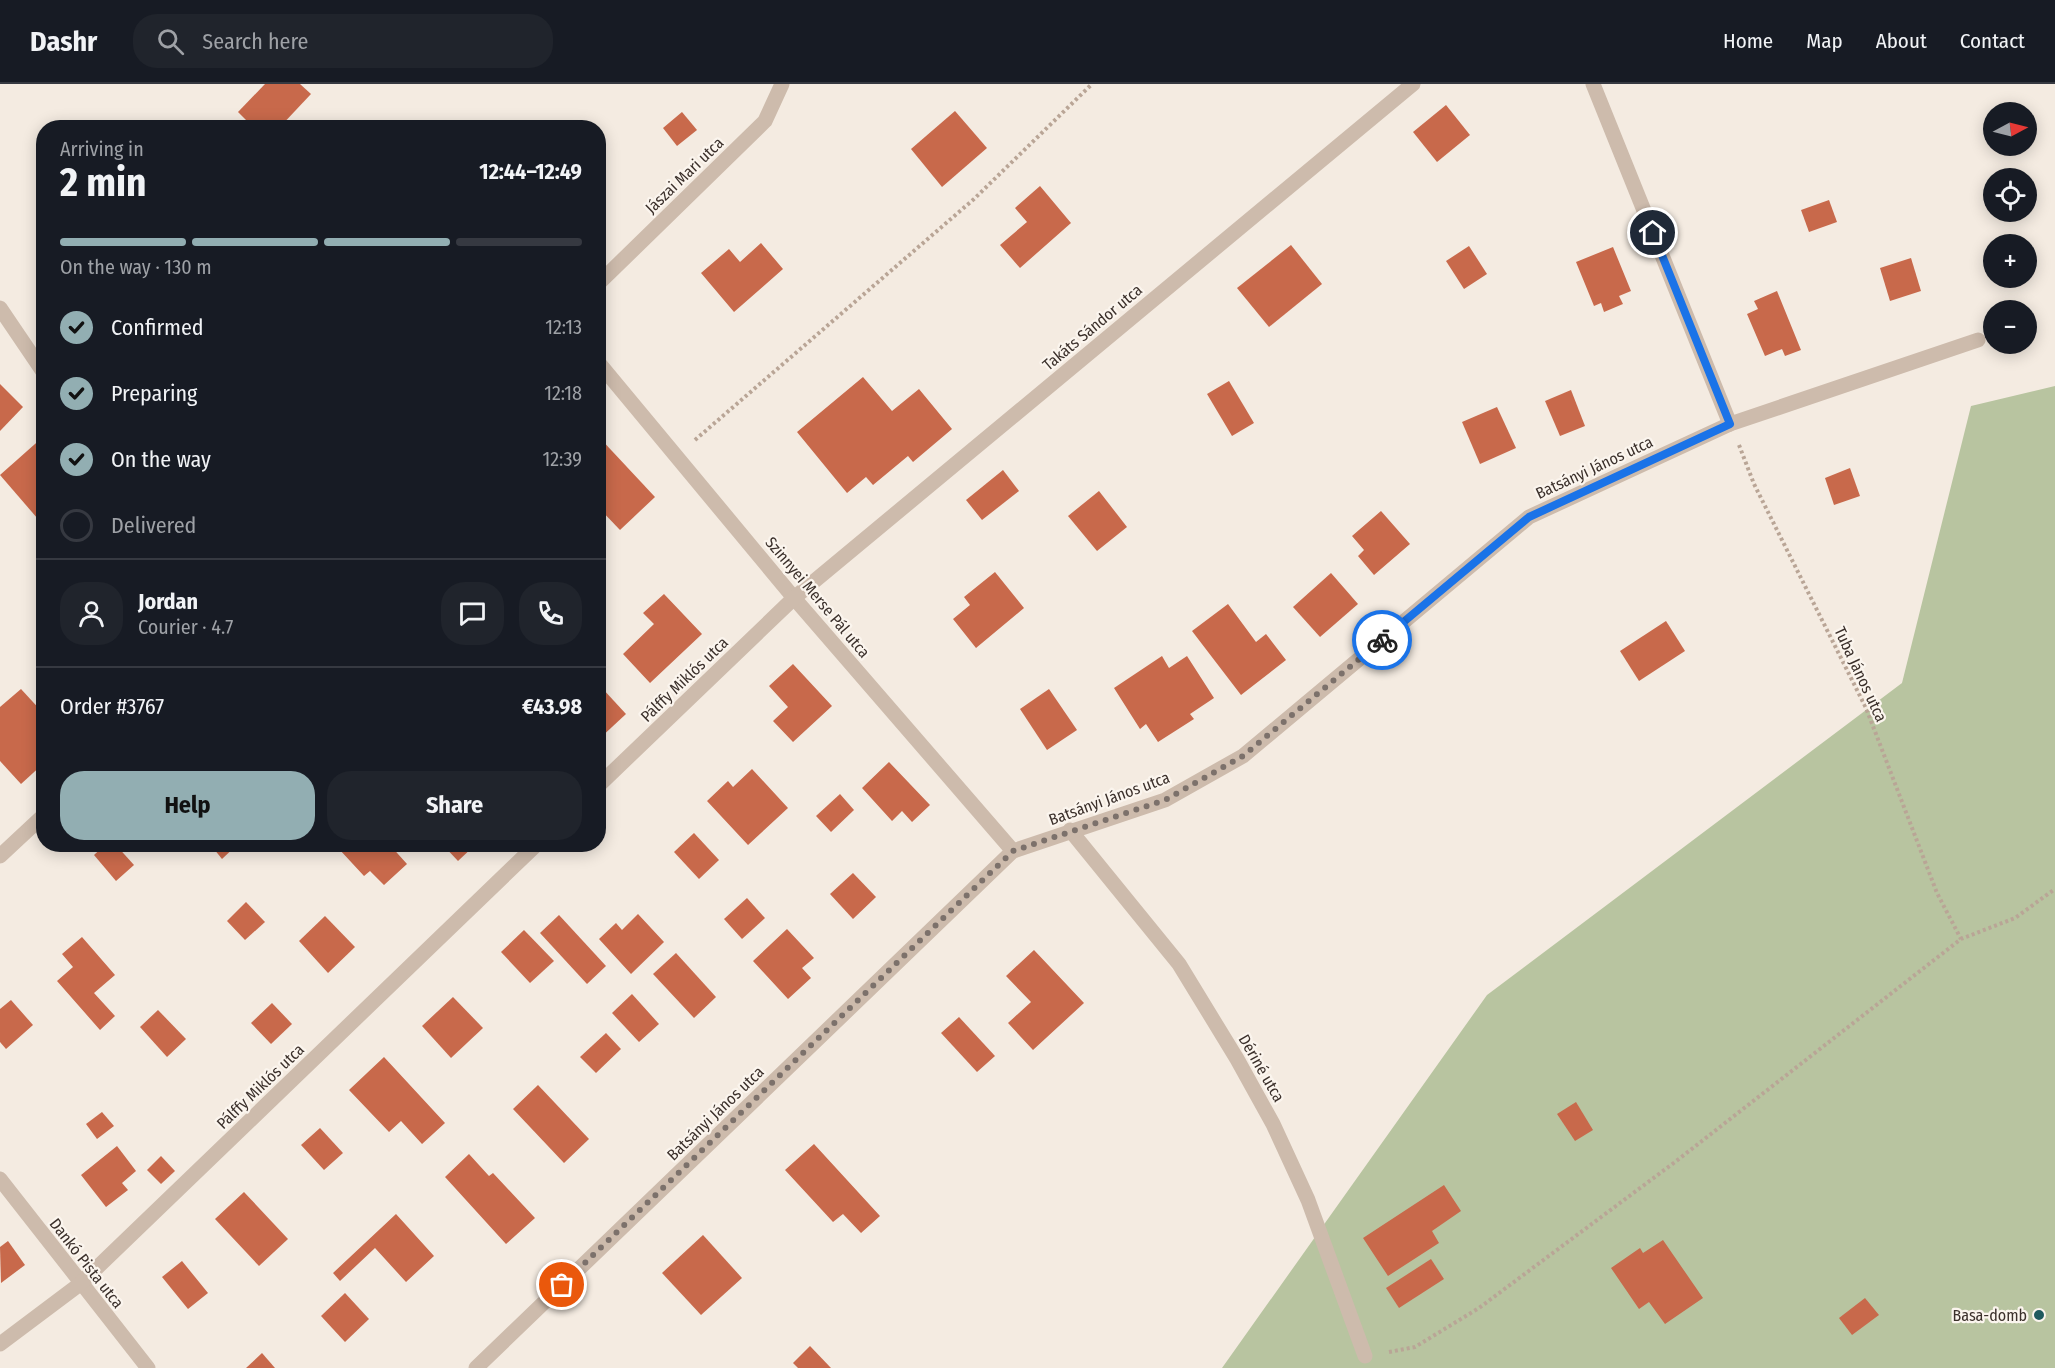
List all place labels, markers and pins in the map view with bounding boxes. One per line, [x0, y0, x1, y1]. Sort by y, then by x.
pin [1627, 207, 1678, 258]
pin [536, 1259, 587, 1310]
place label: Basa-domb [1952, 1306, 2027, 1325]
marker: Basa-domb [2032, 1308, 2046, 1322]

